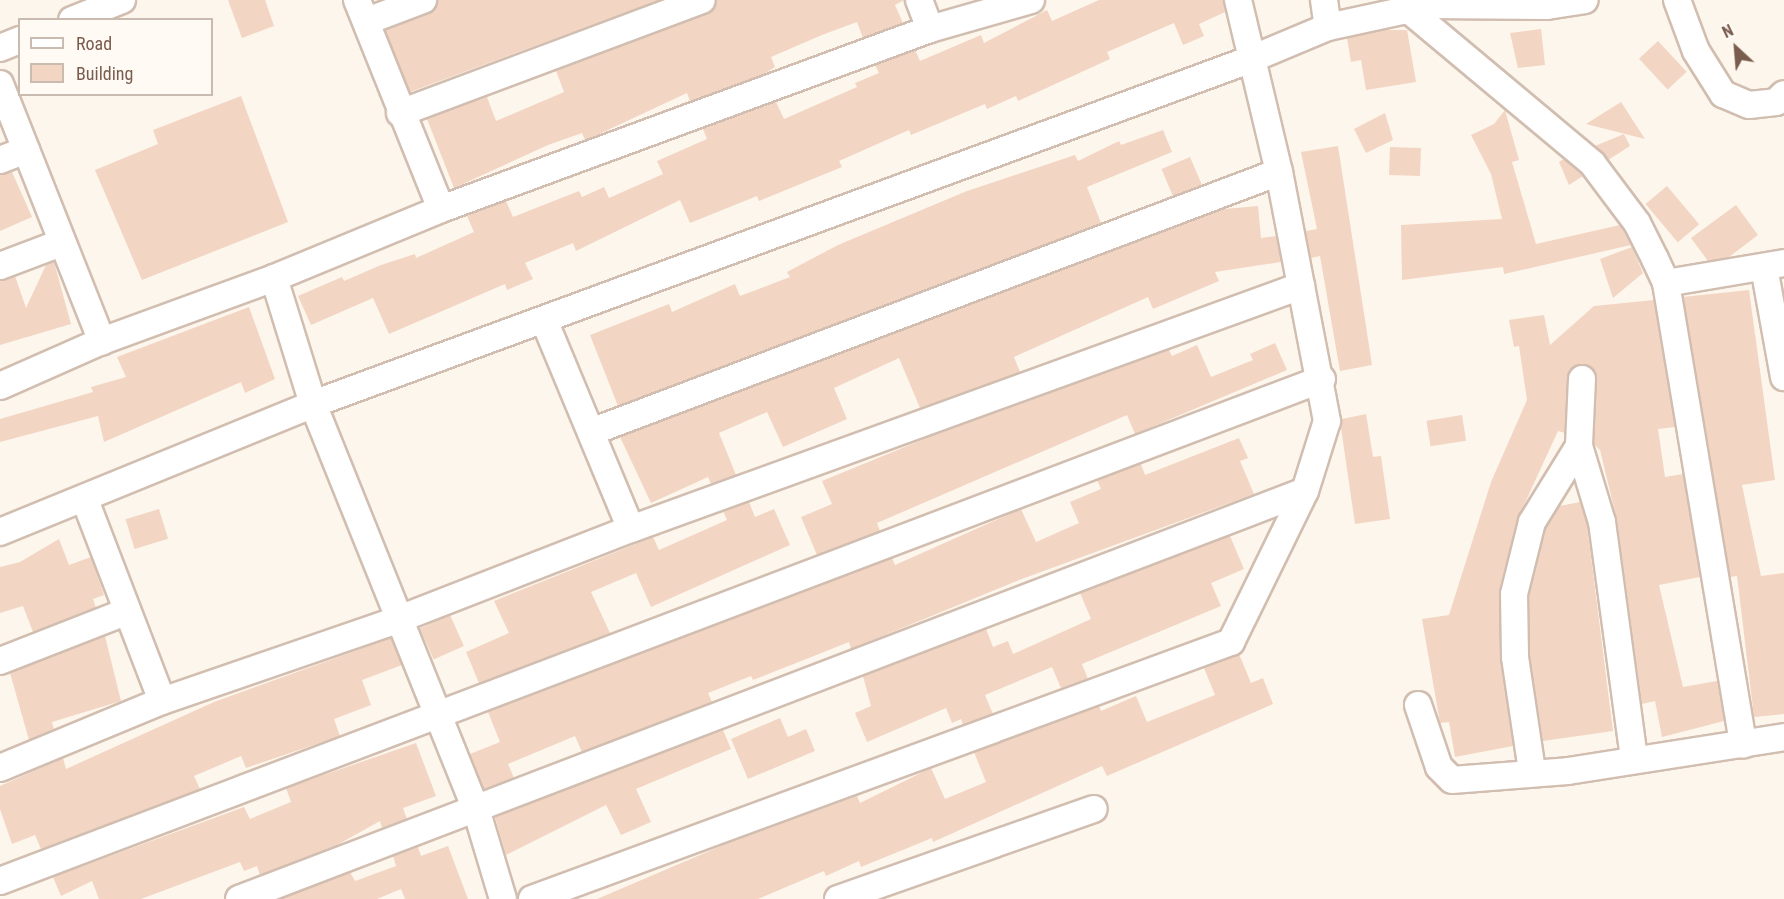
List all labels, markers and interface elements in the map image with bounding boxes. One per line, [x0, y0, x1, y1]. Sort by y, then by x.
legend [18, 18, 213, 96]
north arrow [1706, 18, 1766, 78]
text: N [1719, 21, 1736, 42]
text: Road [76, 33, 112, 54]
text: Building [76, 63, 133, 84]

